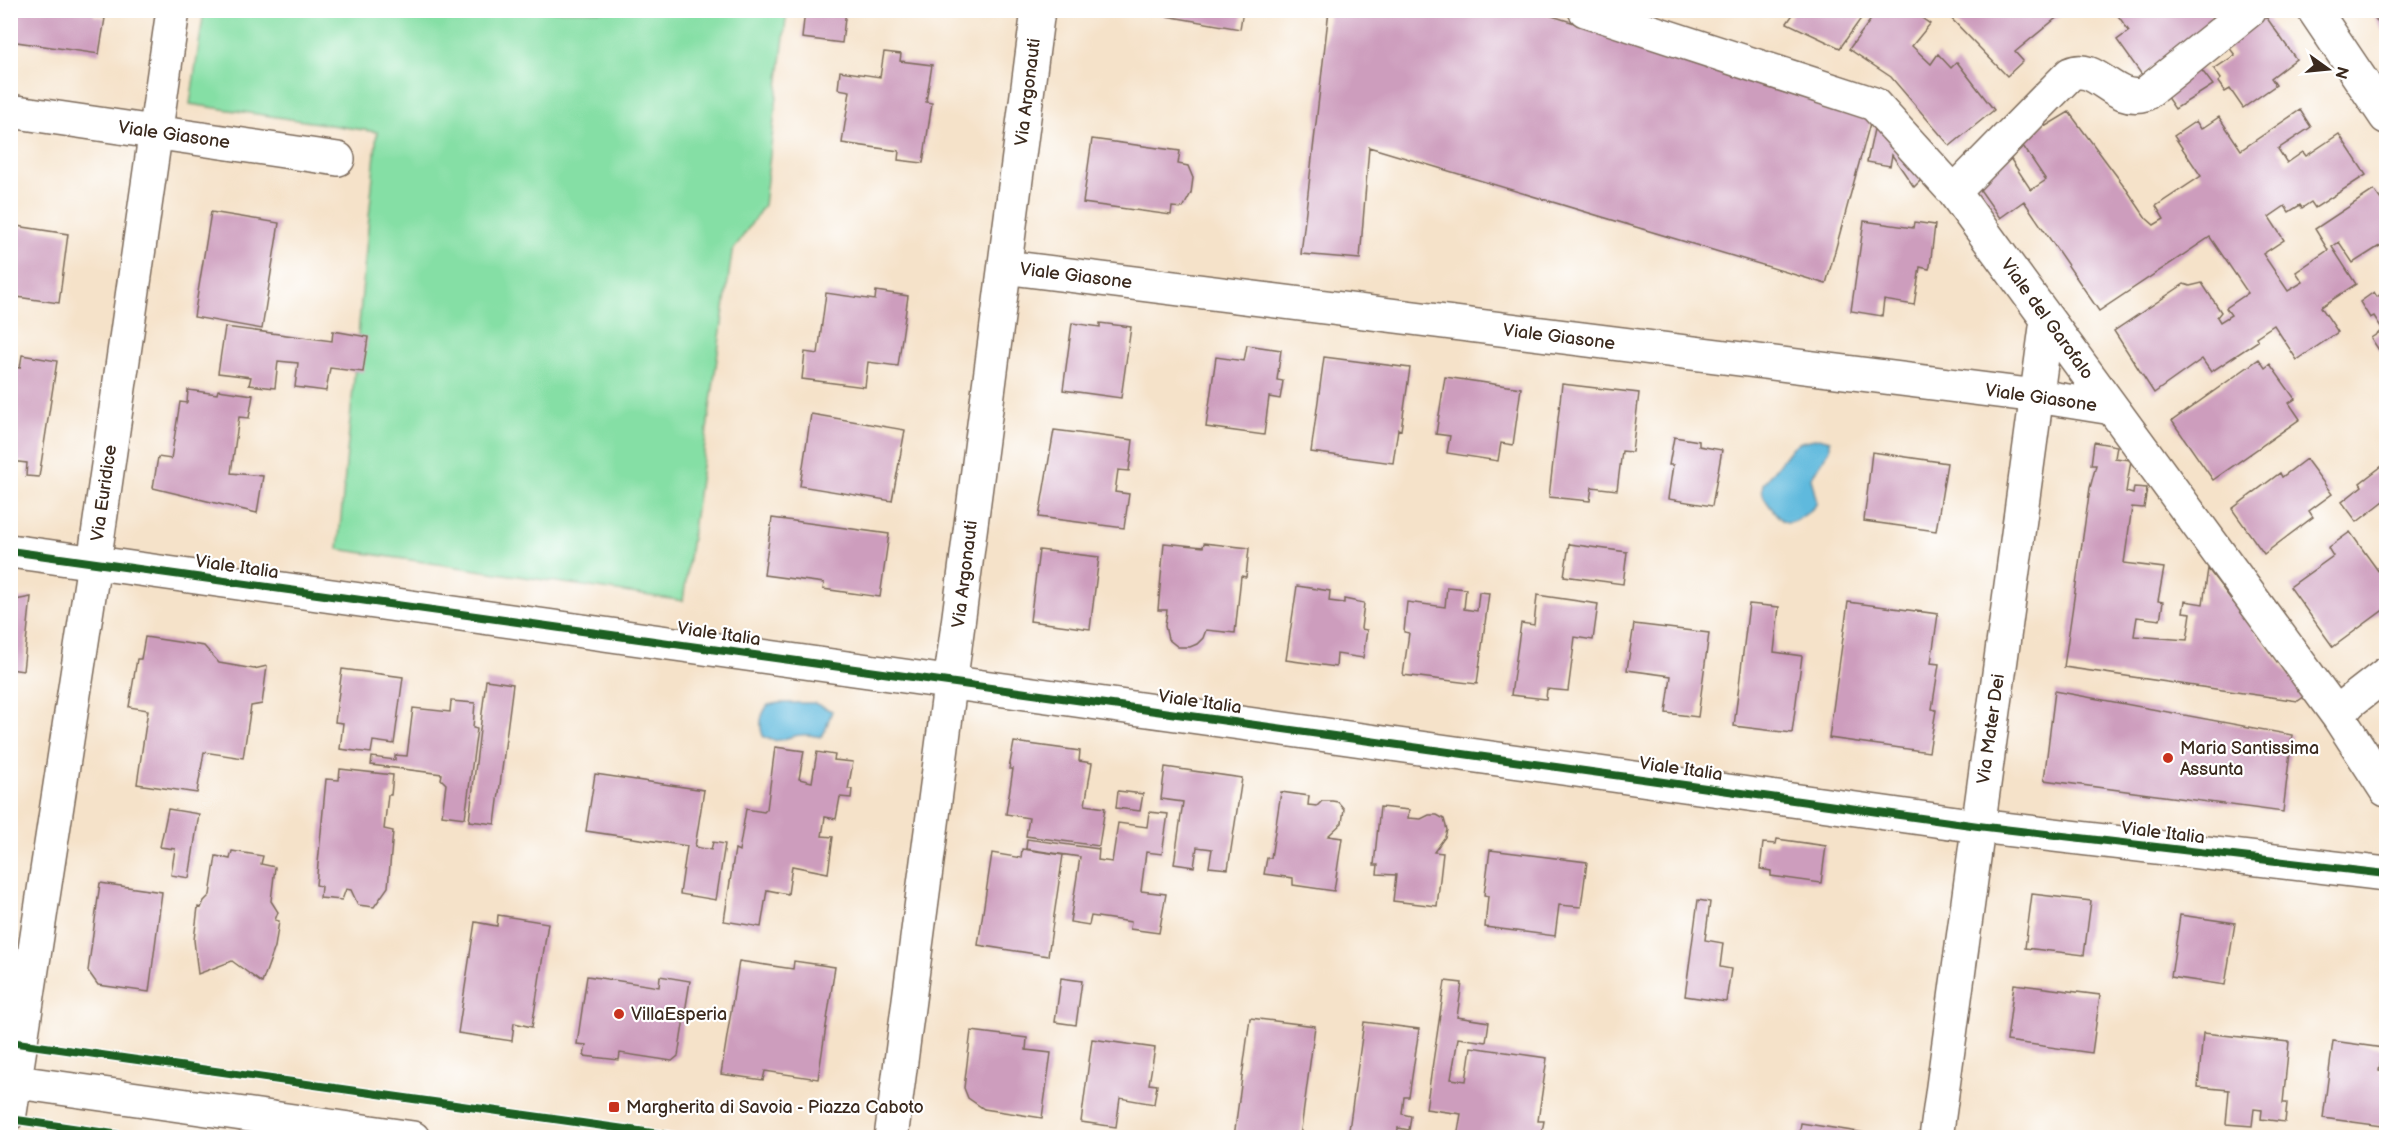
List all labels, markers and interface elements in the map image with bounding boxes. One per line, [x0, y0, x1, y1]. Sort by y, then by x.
street label: Via Argonauti [1011, 37, 1045, 147]
north arrow [2298, 39, 2358, 99]
text: N [2330, 64, 2352, 81]
street label: Viale Giasone [117, 117, 232, 153]
street label: Viale del Garofalo [1996, 255, 2098, 383]
street label: Viale Giasone [1019, 259, 1134, 293]
street label: Viale Giasone [1502, 320, 1617, 354]
street label: Viale Giasone [1984, 380, 2099, 416]
street label: Via Euridice [87, 443, 121, 543]
street label: Via Argonauti [948, 519, 982, 629]
street label: Viale Italia [194, 551, 280, 583]
street label: Viale Italia [676, 618, 762, 650]
street label: Via Mater Dei [1973, 673, 2009, 785]
street label: Viale Italia [1157, 686, 1243, 718]
place label: Maria Santissima Assunta [2180, 738, 2319, 780]
marker: Maria Santissima Assunta [2161, 751, 2175, 765]
street label: Viale Italia [1638, 753, 1724, 785]
street label: Viale Italia [2120, 817, 2206, 849]
place label: VillaEsperia [631, 1004, 727, 1025]
marker: VillaEsperia [612, 1007, 626, 1021]
place label: Margherita di Savoia - Piazza Caboto [626, 1097, 924, 1118]
marker: Margherita di Savoia - Piazza Caboto [607, 1100, 621, 1114]

